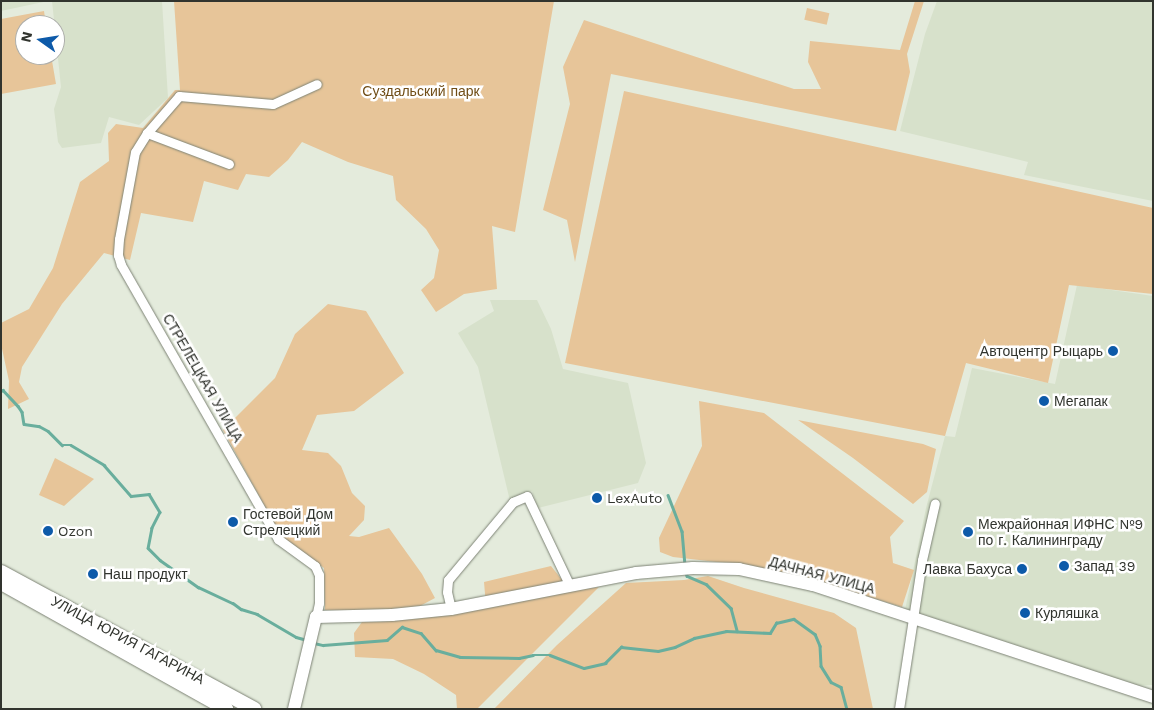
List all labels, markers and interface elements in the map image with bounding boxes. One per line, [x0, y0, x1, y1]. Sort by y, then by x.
north arrow [15, 15, 65, 65]
text: N [17, 30, 35, 44]
park label: Суздальский парк [362, 83, 480, 99]
street label: СТРЕЛЕЦКАЯ УЛИЦА [159, 311, 247, 445]
place label: Автоцентр Рыцарь [980, 343, 1103, 359]
marker: Автоцентр Рыцарь [1107, 345, 1119, 357]
place label: Мегапак [1054, 393, 1108, 409]
marker: Мегапак [1038, 395, 1050, 407]
place label: LexAuto [607, 490, 662, 506]
marker: LexAuto [591, 492, 603, 504]
place label: Гостевой Дом Стрелецкий [243, 506, 333, 538]
marker: Гостевой Дом Стрелецкий [227, 516, 239, 528]
place label: Межрайонная ИФНС №9 по г. Калининграду [978, 516, 1143, 548]
place label: Ozon [58, 523, 93, 539]
marker: Ozon [42, 525, 54, 537]
marker: Межрайонная ИФНС №9 по г. Калининграду [962, 526, 974, 538]
street label: ДАЧНАЯ УЛИЦА [767, 553, 877, 597]
place label: Запад 39 [1074, 558, 1135, 574]
marker: Запад 39 [1058, 560, 1070, 572]
place label: Лавка Бахуса [923, 561, 1012, 577]
marker: Лавка Бахуса [1016, 563, 1028, 575]
place label: Наш продукт [103, 566, 188, 582]
marker: Наш продукт [87, 568, 99, 580]
street label: УЛИЦА ЮРИЯ ГАГАРИНА [48, 592, 208, 688]
place label: Курляшка [1035, 605, 1099, 621]
marker: Курляшка [1019, 607, 1031, 619]

